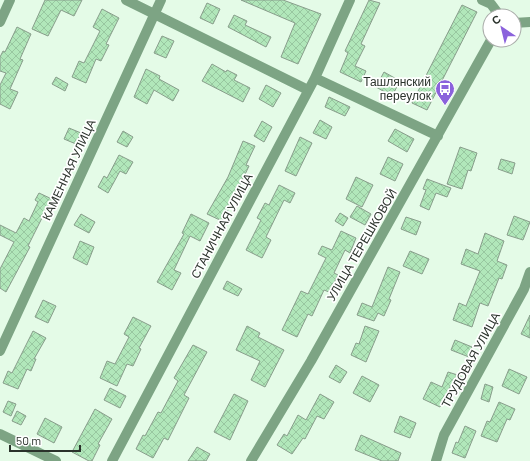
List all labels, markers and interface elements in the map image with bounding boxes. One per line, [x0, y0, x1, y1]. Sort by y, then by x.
north arrow [482, 8, 522, 48]
text: С [489, 12, 503, 27]
place label: Ташлянский переулок [363, 74, 432, 103]
bus stop icon: Ташлянский переулок [434, 78, 456, 106]
street label: КАМЕННАЯ УЛИЦА [39, 117, 99, 223]
street label: СТАНИЧНАЯ УЛИЦА [188, 171, 256, 281]
street label: УЛИЦА ТЕРЕШКОВОЙ [323, 186, 400, 304]
street label: ТРУДОВАЯ УЛИЦА [438, 309, 503, 410]
scale bar [10, 427, 80, 453]
text: 50 m [16, 433, 41, 447]

